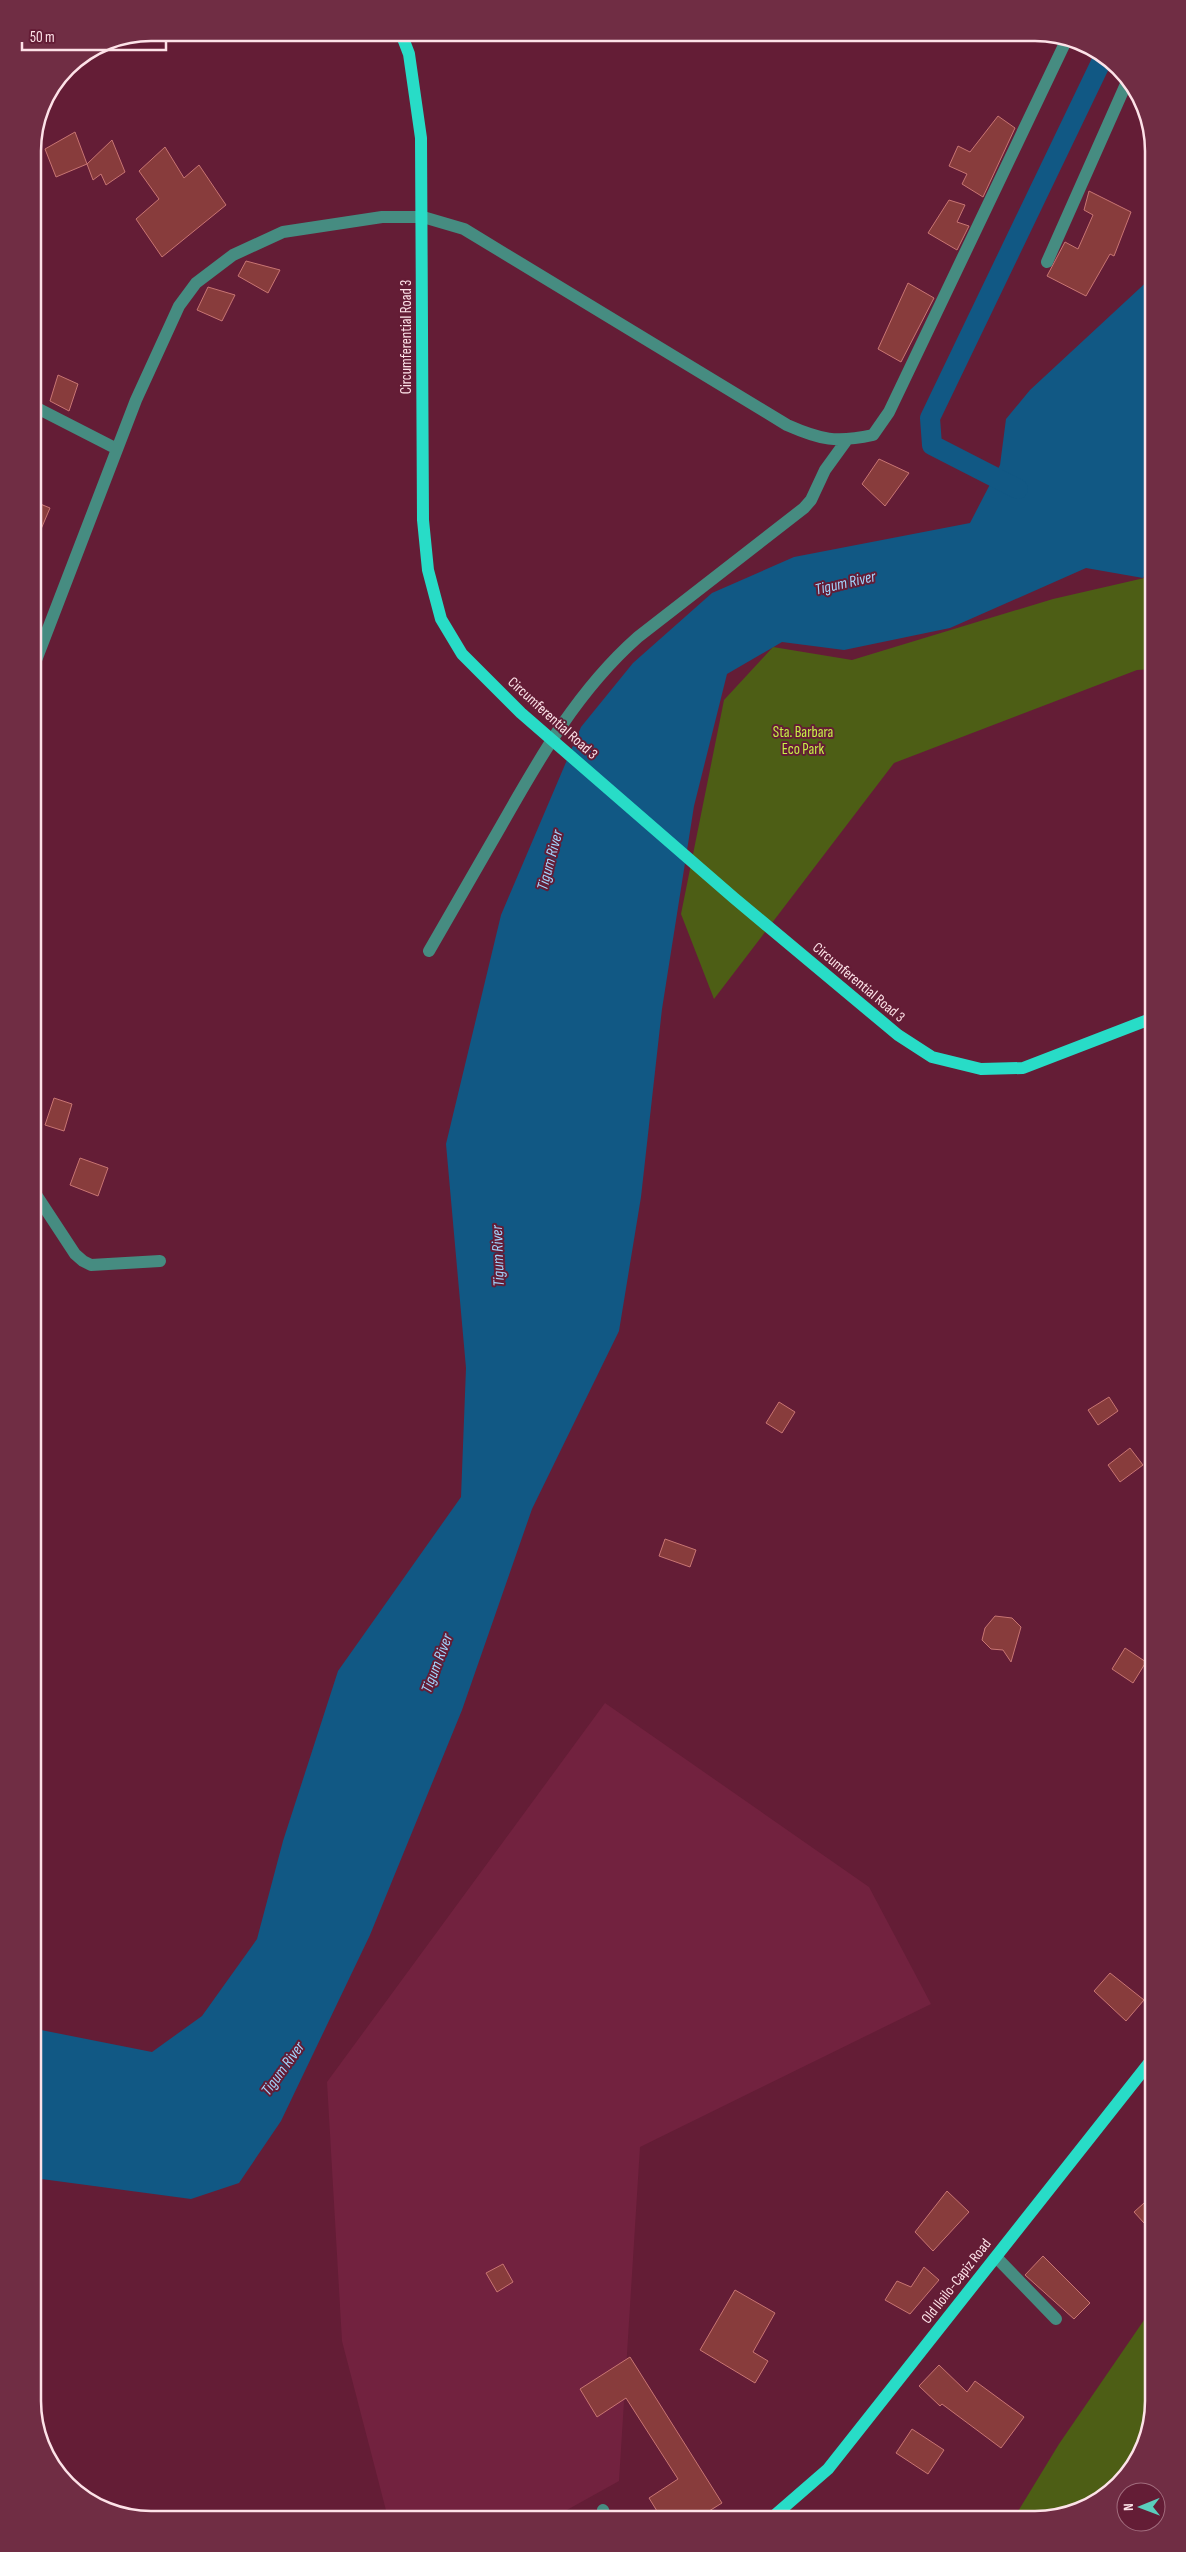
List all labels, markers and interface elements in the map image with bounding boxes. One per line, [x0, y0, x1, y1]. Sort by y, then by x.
scale bar [22, 20, 166, 52]
text: 50 m [30, 28, 55, 47]
street label: Circumferential Road 3 [397, 280, 416, 394]
water label: Tigum River [813, 567, 878, 600]
street label: Circumferential Road 3 [504, 673, 602, 764]
park label: Sta. Barbara Eco Park [773, 723, 833, 759]
water label: Tigum River [533, 828, 568, 893]
street label: Circumferential Road 3 [809, 938, 909, 1027]
water label: Tigum River [488, 1224, 509, 1287]
water label: Tigum River [417, 1631, 458, 1696]
water label: Tigum River [257, 2038, 309, 2099]
street label: Old Iloilo-Capiz Road [917, 2235, 996, 2328]
north arrow [1116, 2482, 1166, 2532]
text: N [1120, 2503, 1137, 2511]

